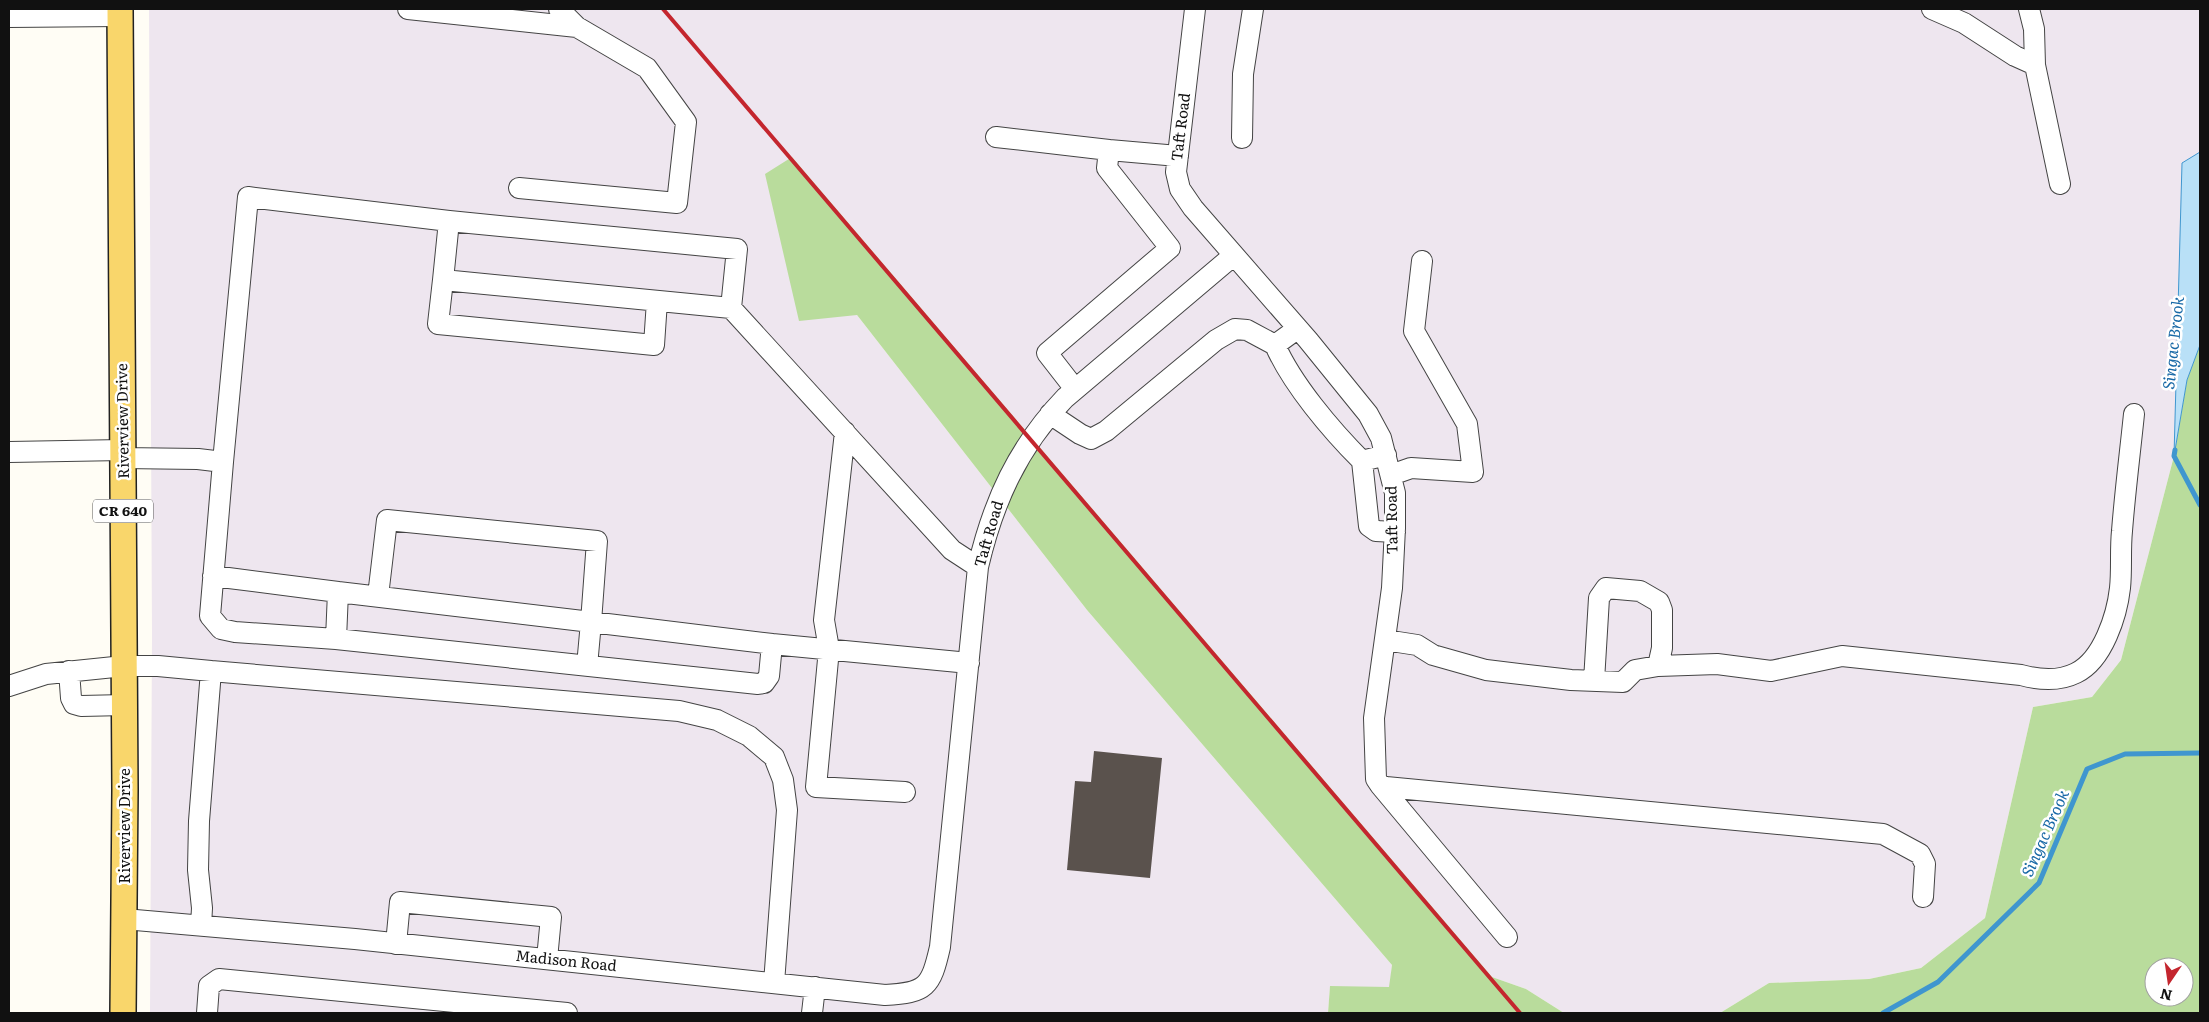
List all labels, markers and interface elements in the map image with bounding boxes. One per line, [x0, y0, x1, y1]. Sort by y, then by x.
street label: Taft Road [1164, 91, 1195, 162]
water label: Singac Brook [2155, 295, 2189, 390]
street label: Riverview Drive [109, 363, 134, 479]
street label: Taft Road [1378, 486, 1403, 555]
street label: Taft Road [967, 497, 1008, 570]
road number: CR 640 [93, 500, 153, 522]
street label: Riverview Drive [112, 768, 135, 884]
water label: Singac Brook [2014, 785, 2074, 880]
street label: Madison Road [514, 943, 618, 976]
north arrow [2144, 957, 2194, 1007]
text: N [2158, 985, 2174, 1007]

